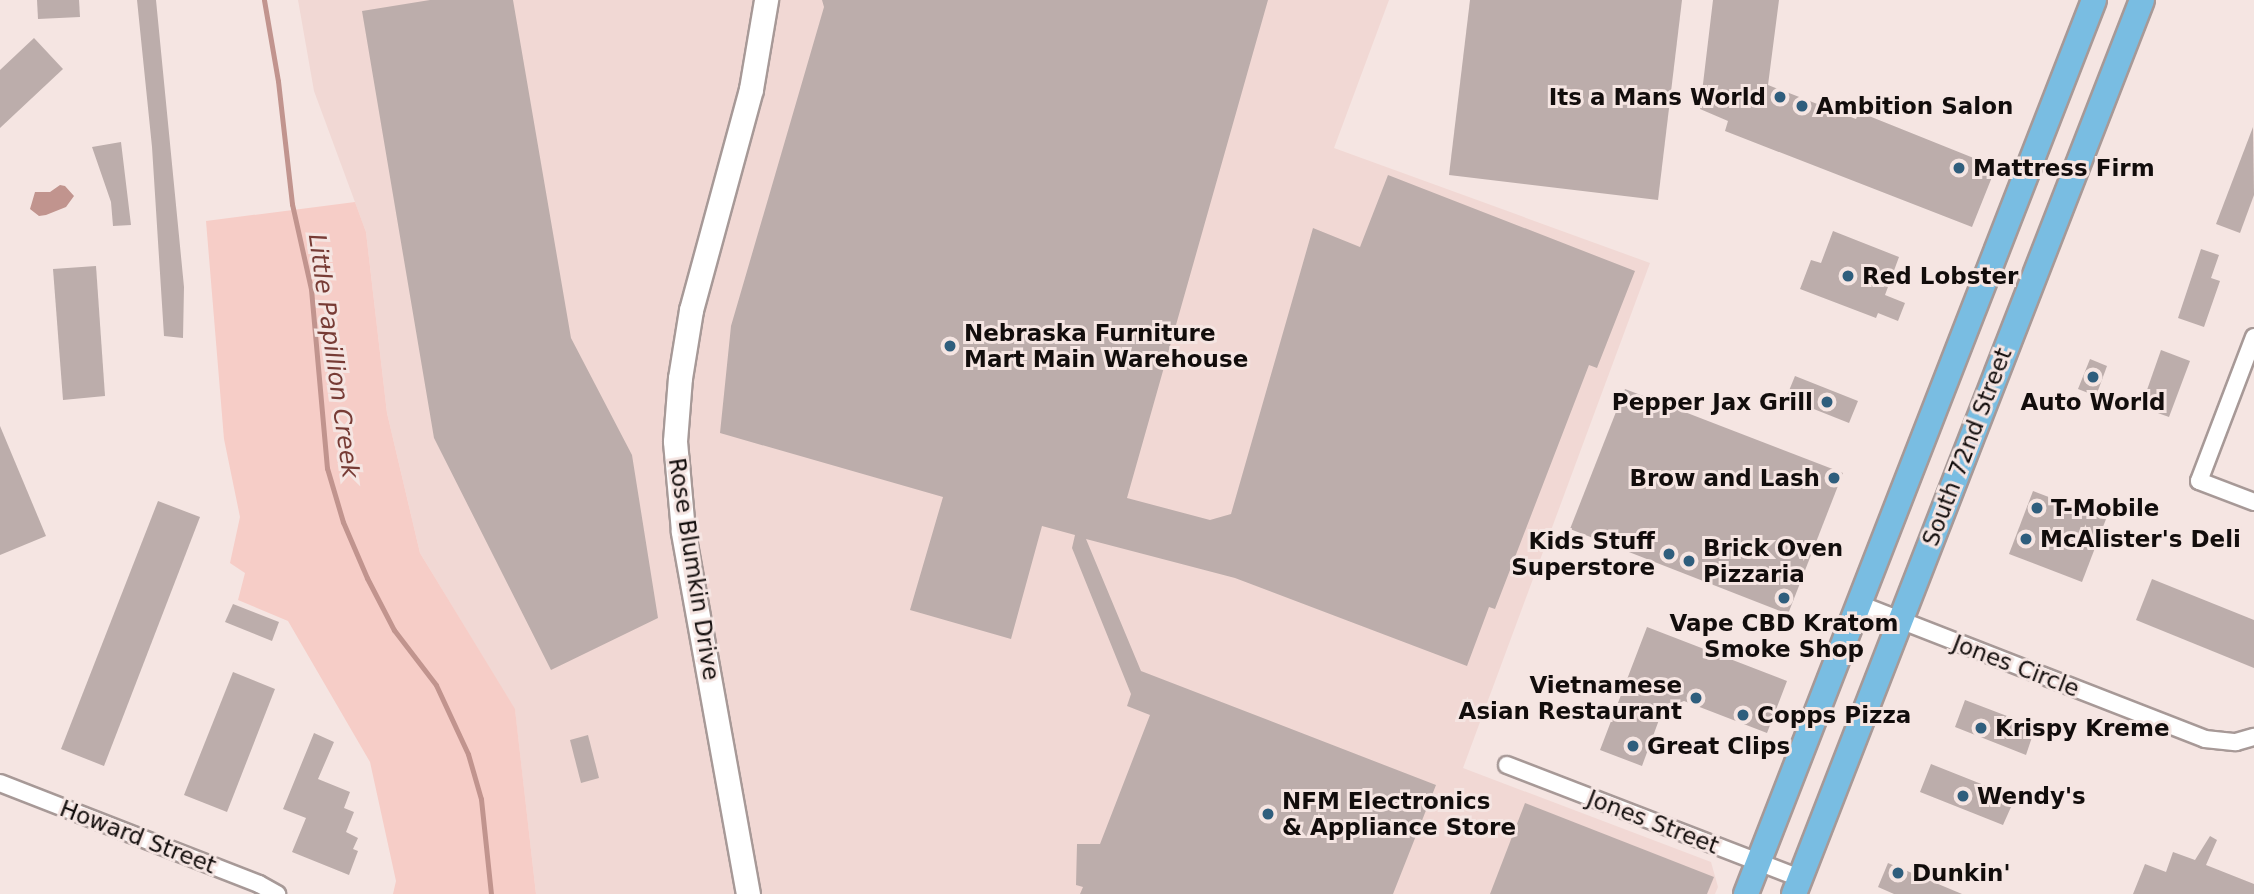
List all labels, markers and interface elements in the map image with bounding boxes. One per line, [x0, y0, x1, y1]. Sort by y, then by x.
place label: Its a Mans World [1549, 83, 1766, 111]
marker: Its a Mans World [1772, 89, 1788, 105]
place label: Ambition Salon [1816, 92, 2013, 120]
marker: Ambition Salon [1794, 98, 1810, 114]
place label: Mattress Firm [1973, 154, 2155, 182]
marker: Mattress Firm [1951, 160, 1967, 176]
water label: Little Papillion Creek [302, 232, 364, 480]
place label: Red Lobster [1862, 262, 2018, 290]
marker: Red Lobster [1840, 268, 1856, 284]
place label: Nebraska Furniture Mart Main Warehouse [964, 319, 1248, 373]
marker: Nebraska Furniture Mart Main Warehouse [942, 338, 958, 354]
street label: South 72nd Street [1917, 344, 2017, 550]
marker: Auto World [2085, 369, 2101, 385]
place label: Pepper Jax Grill [1612, 388, 1813, 416]
place label: Auto World [2020, 388, 2166, 416]
marker: Pepper Jax Grill [1819, 394, 1835, 410]
street label: Rose Blumkin Drive [663, 456, 725, 682]
place label: Brow and Lash [1629, 464, 1820, 492]
marker: Brow and Lash [1826, 470, 1842, 486]
place label: T-Mobile [2051, 494, 2159, 522]
marker: T-Mobile [2029, 500, 2045, 516]
place label: McAlister's Deli [2040, 525, 2241, 553]
place label: Kids Stuff Superstore [1511, 527, 1655, 581]
marker: McAlister's Deli [2018, 531, 2034, 547]
place label: Brick Oven Pizzaria [1703, 534, 1843, 588]
marker: Kids Stuff Superstore [1661, 546, 1677, 562]
marker: Brick Oven Pizzaria [1681, 553, 1697, 569]
marker: Vape CBD Kratom Smoke Shop [1776, 590, 1792, 606]
place label: Vape CBD Kratom Smoke Shop [1669, 609, 1899, 663]
street label: Jones Circle [1949, 629, 2083, 703]
place label: Vietnamese Asian Restaurant [1459, 671, 1682, 725]
marker: Vietnamese Asian Restaurant [1688, 690, 1704, 706]
place label: Copps Pizza [1757, 701, 1911, 729]
marker: Copps Pizza [1735, 707, 1751, 723]
place label: Krispy Kreme [1995, 714, 2170, 742]
marker: Krispy Kreme [1973, 720, 1989, 736]
place label: Great Clips [1647, 732, 1790, 760]
marker: Great Clips [1625, 738, 1641, 754]
place label: Wendy's [1977, 782, 2086, 810]
street label: Jones Street [1583, 784, 1723, 860]
place label: NFM Electronics & Appliance Store [1282, 787, 1516, 841]
marker: Wendy's [1955, 788, 1971, 804]
street label: Howard Street [56, 795, 220, 879]
marker: NFM Electronics & Appliance Store [1260, 806, 1276, 822]
place label: Dunkin' [1912, 859, 2010, 887]
marker: Dunkin' [1890, 865, 1906, 881]

